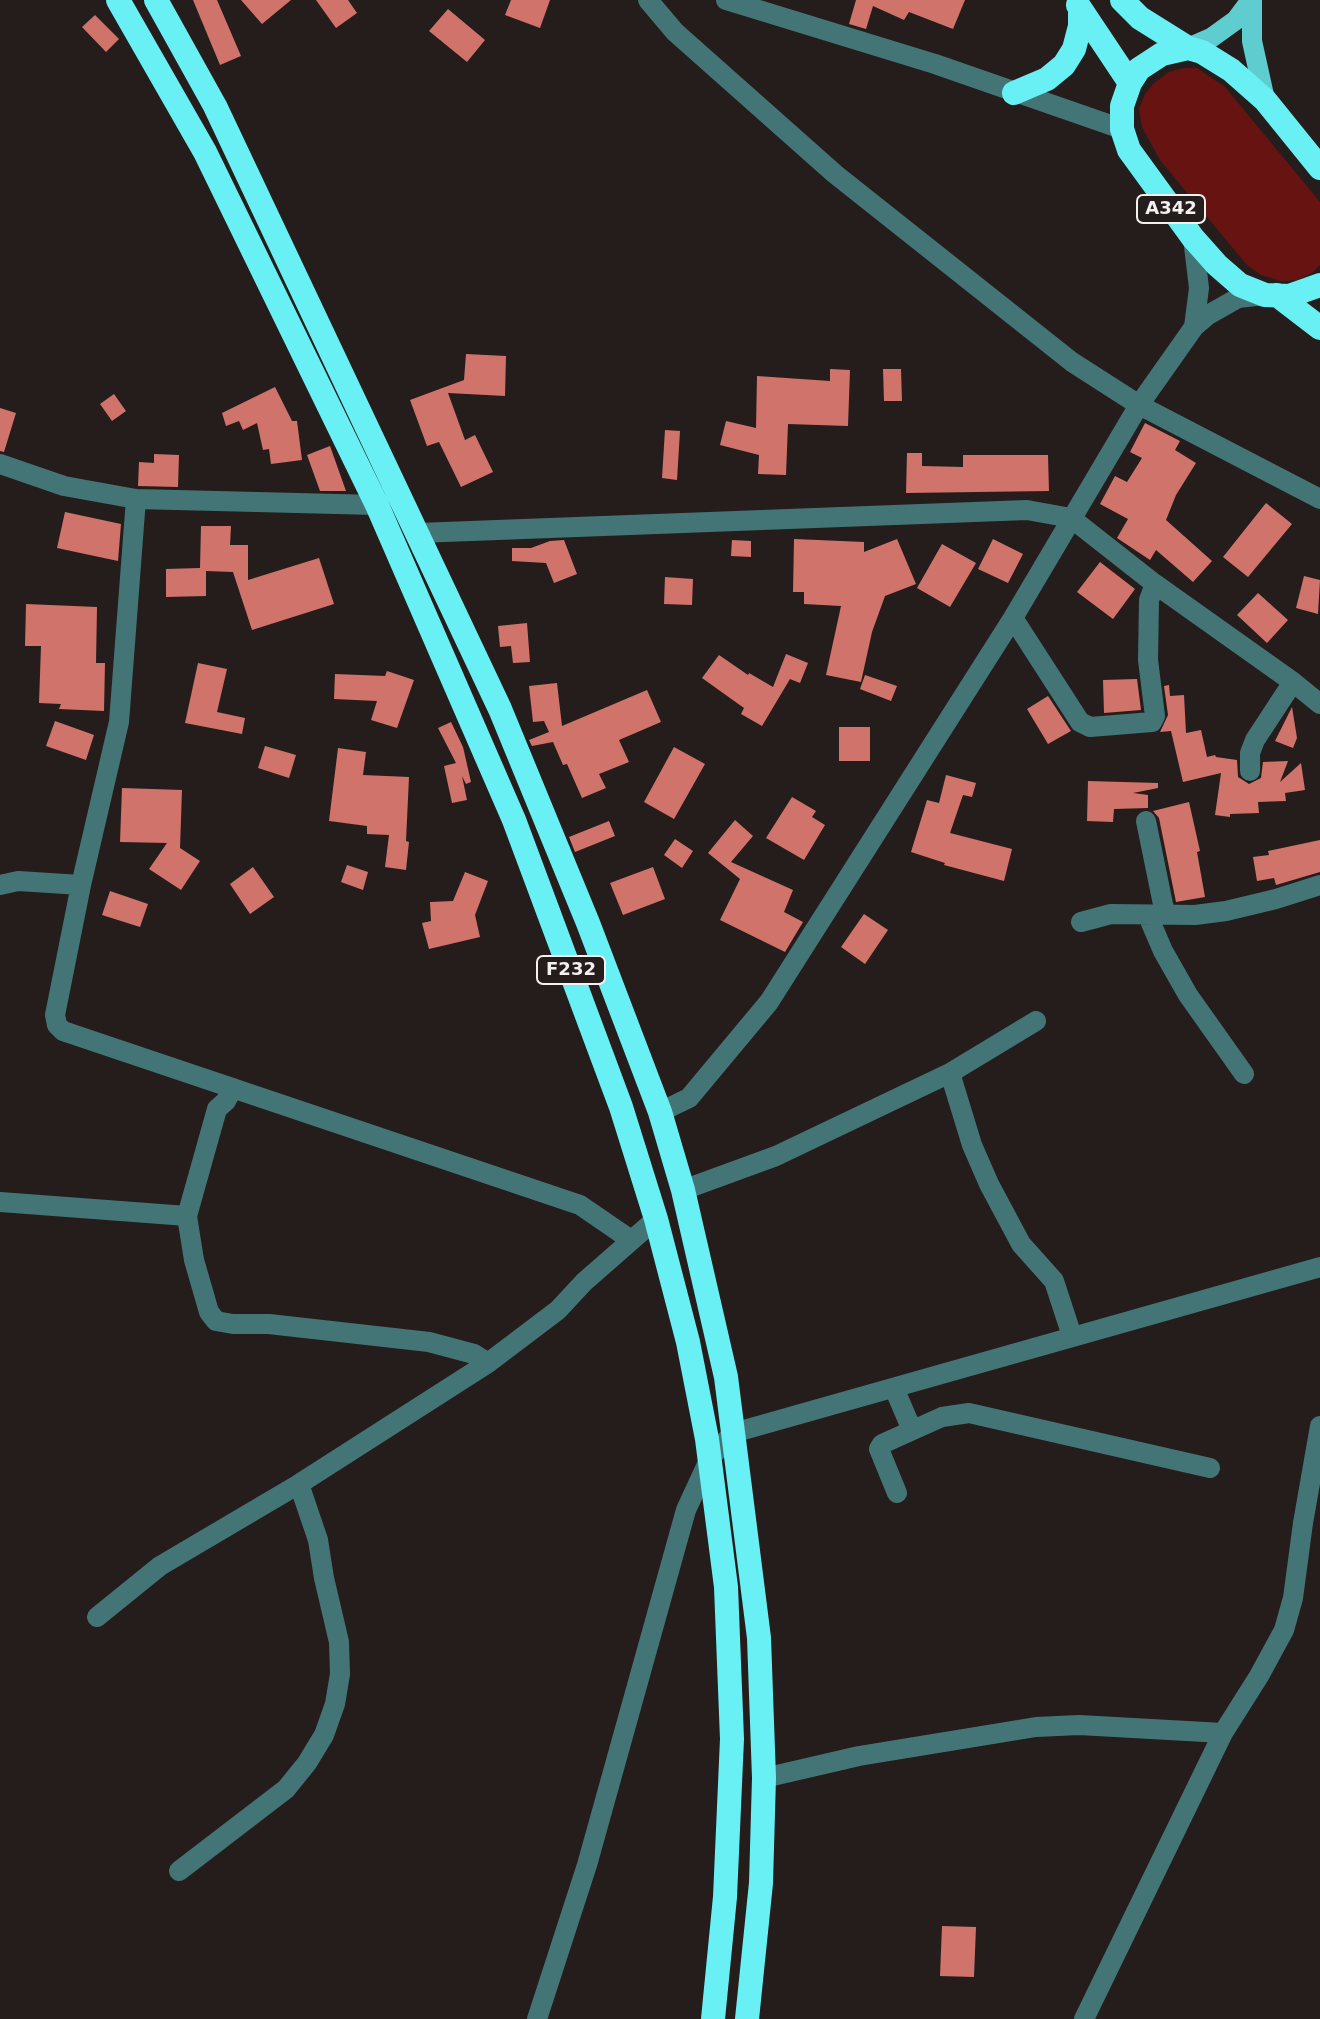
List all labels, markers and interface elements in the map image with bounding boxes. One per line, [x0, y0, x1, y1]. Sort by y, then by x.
road number: A342 [1137, 195, 1205, 223]
road number: F232 [537, 956, 605, 984]

